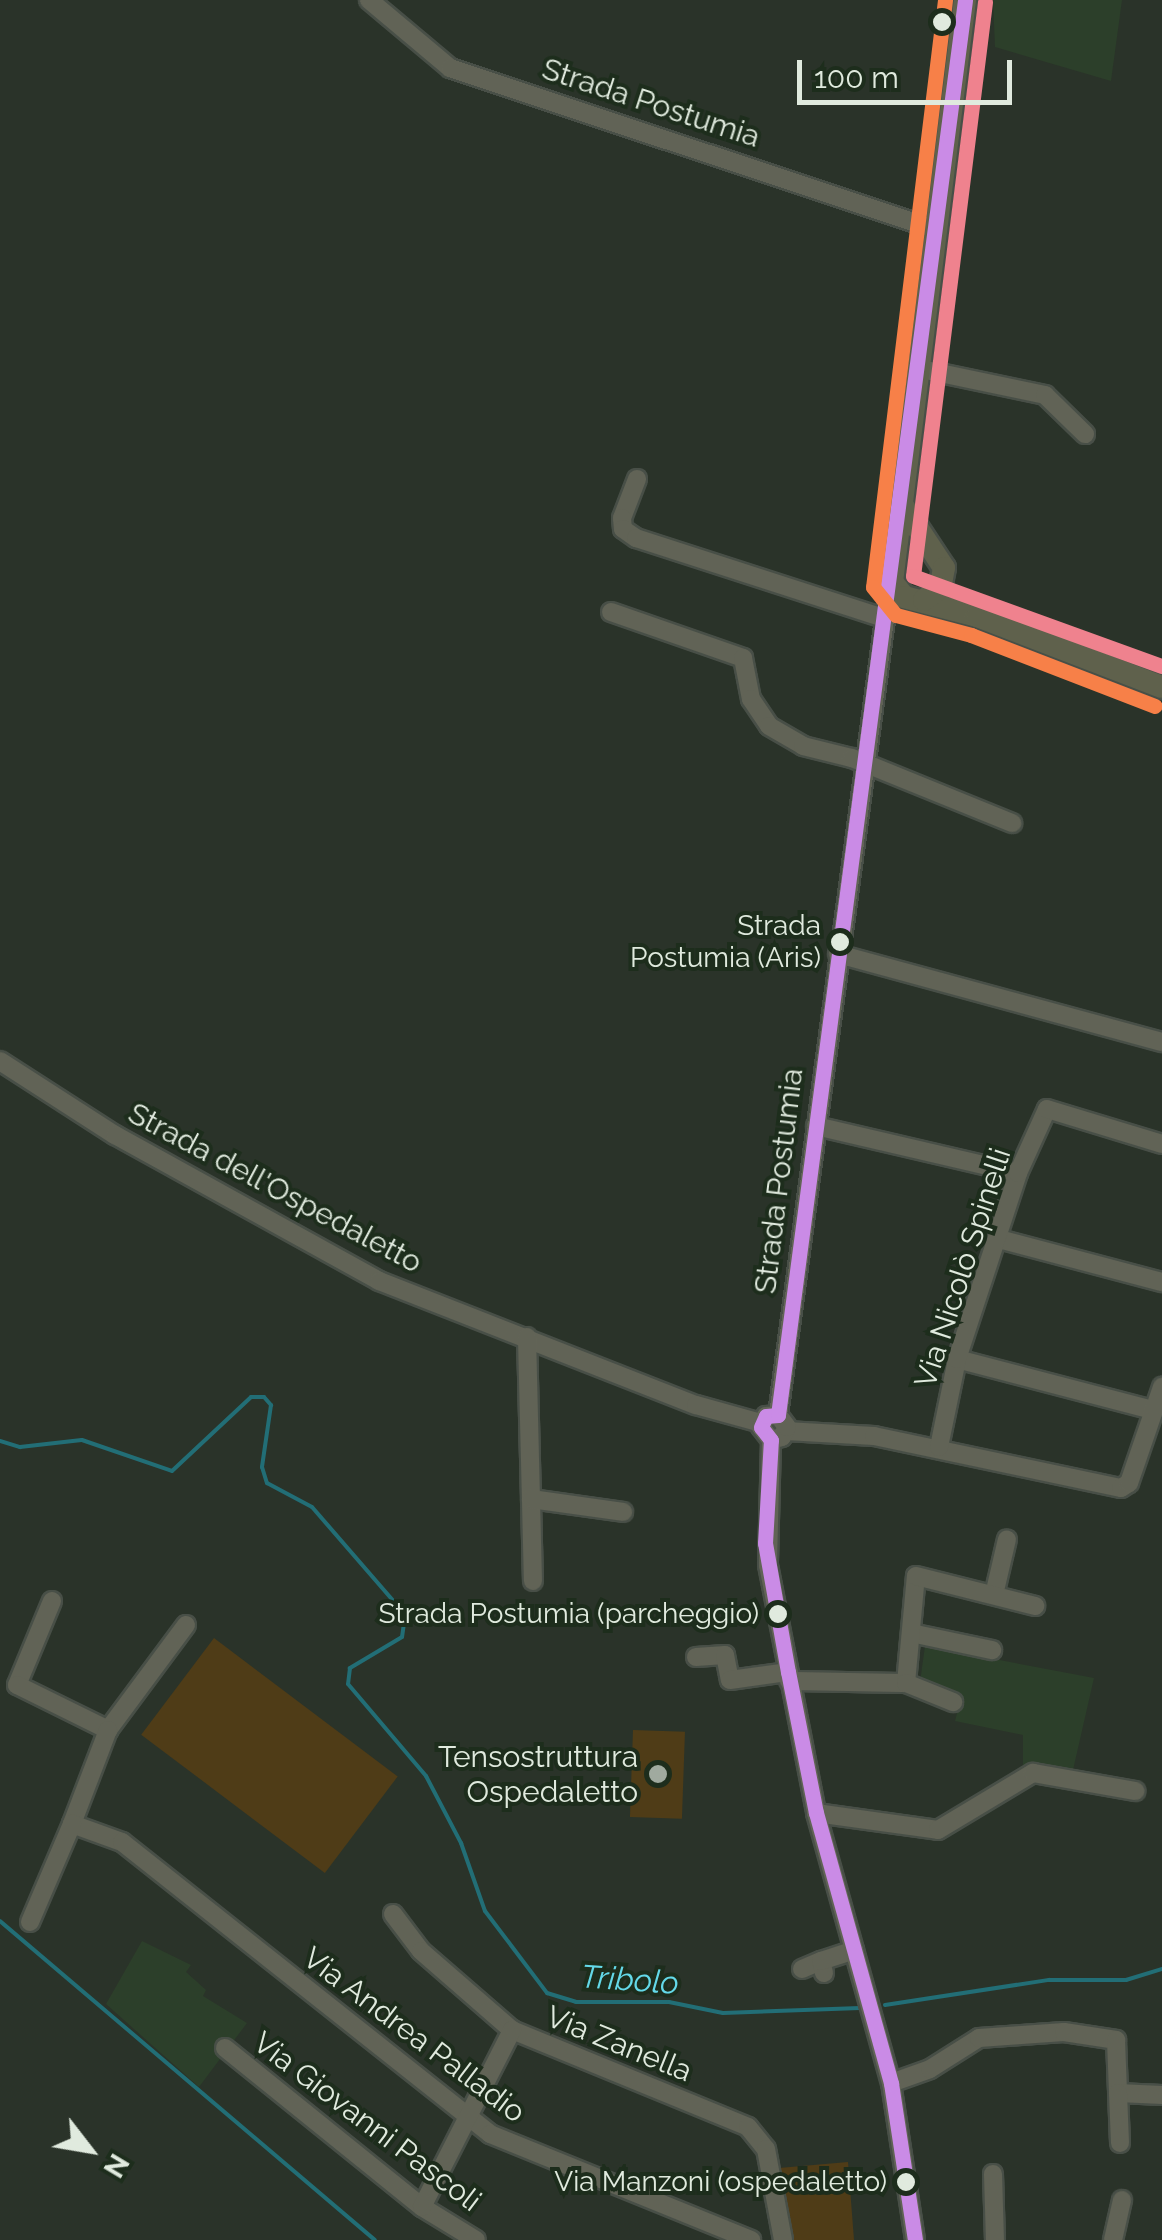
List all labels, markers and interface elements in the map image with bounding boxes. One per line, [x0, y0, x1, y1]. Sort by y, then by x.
unlabelled marker [932, 12, 952, 32]
scale bar [802, 40, 1017, 102]
street label: Strada Postumia [538, 51, 764, 155]
text: 100 m [814, 60, 899, 95]
place label: Strada Postumia (Aris) [630, 909, 821, 975]
marker: Strada Postumia (Aris) [830, 932, 850, 952]
street label: Strada Postumia [747, 1066, 811, 1296]
street label: Strada dell'Ospedaletto [122, 1095, 428, 1281]
street label: Via Nicolò Spinelli [907, 1144, 1019, 1392]
place label: Strada Postumia (parcheggio) [379, 1597, 759, 1631]
marker: Strada Postumia (parcheggio) [768, 1604, 788, 1624]
place label: Tensostruttura Ospedaletto [438, 1739, 638, 1810]
marker: Tensostruttura Ospedaletto [647, 1763, 669, 1785]
street label: Via Andrea Palladio [296, 1940, 532, 2130]
water label: Tribolo [580, 1957, 680, 2003]
street label: Via Zanella [541, 1998, 697, 2090]
street label: Via Giovanni Pascoli [246, 2025, 488, 2219]
north arrow [40, 2100, 140, 2200]
text: N [96, 2148, 136, 2183]
place label: Via Manzoni (ospedaletto) [554, 2165, 887, 2199]
marker: Via Manzoni (ospedaletto) [896, 2172, 916, 2192]

